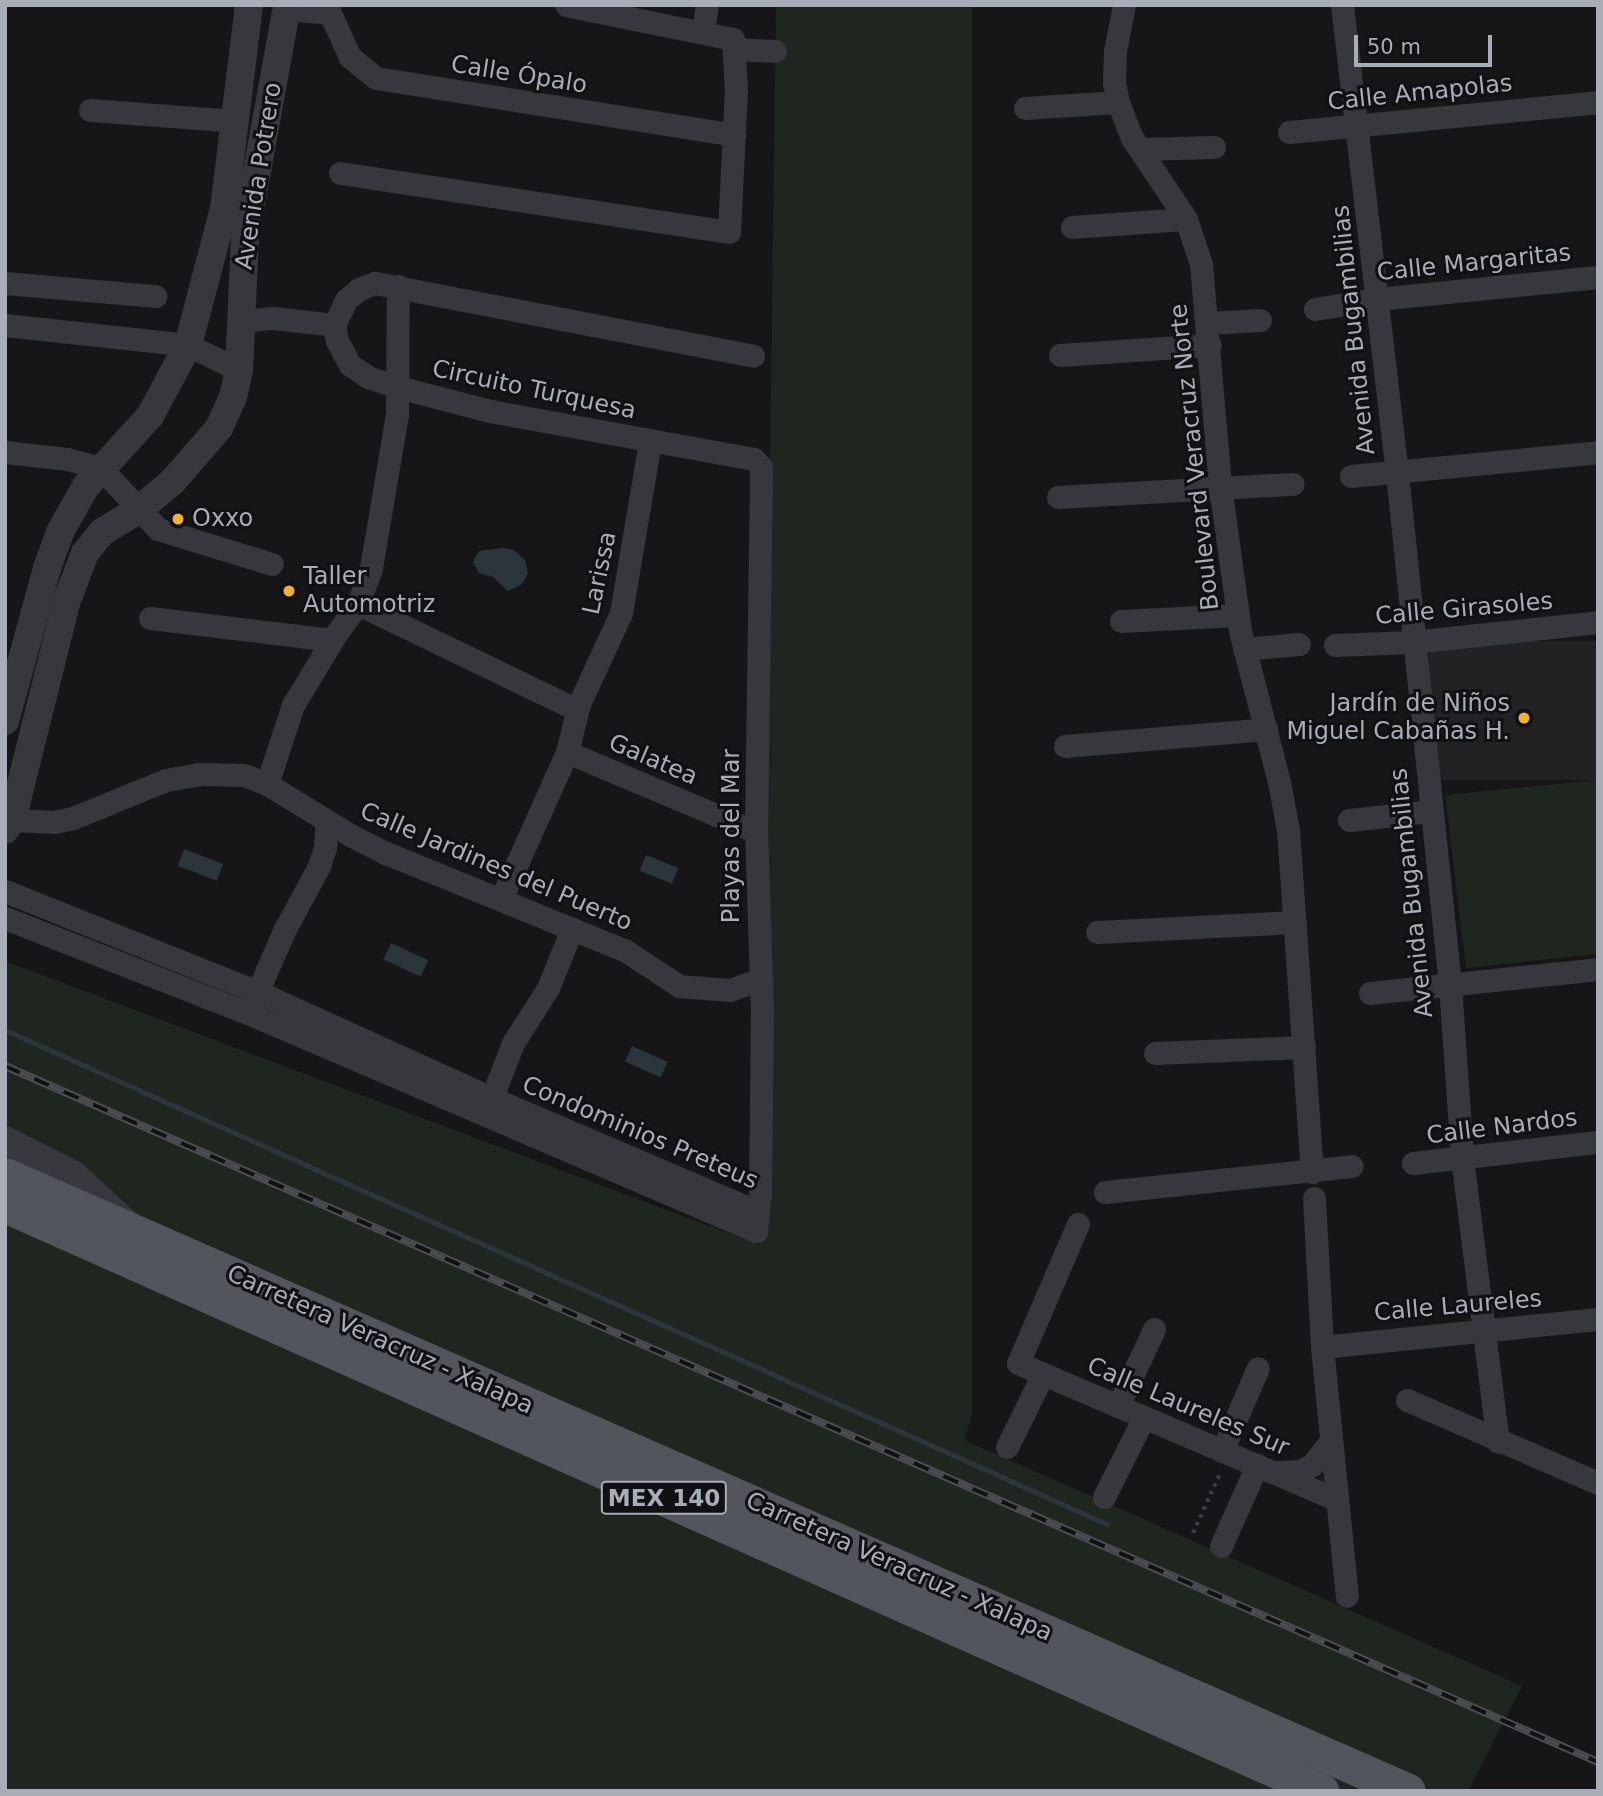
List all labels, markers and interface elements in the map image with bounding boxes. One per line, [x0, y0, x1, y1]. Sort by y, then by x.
scale bar [1358, 21, 1496, 65]
text: 50 m [1367, 35, 1421, 59]
street label: Calle Ópalo [449, 50, 589, 100]
street label: Calle Amapolas [1326, 69, 1514, 117]
street label: Avenida Potrero [230, 80, 288, 272]
street label: Avenida Bugambilias [1327, 204, 1381, 456]
street label: Calle Margaritas [1375, 238, 1573, 288]
street label: Boulevard Veracruz Norte [1165, 302, 1225, 612]
street label: Circuito Turquesa [429, 354, 639, 426]
place label: Oxxo [192, 505, 253, 533]
marker: Oxxo [170, 511, 186, 527]
street label: Larissa [577, 529, 623, 617]
place label: Taller Automotriz [303, 563, 435, 619]
marker: Taller Automotriz [281, 583, 297, 599]
street label: Calle Girasoles [1374, 587, 1554, 631]
place label: Jardín de Niños Miguel Cabañas H. [1286, 690, 1510, 746]
marker: Jardín de Niños Miguel Cabañas H. [1516, 710, 1532, 726]
street label: Galatea [604, 728, 702, 792]
street label: Playas del Mar [718, 749, 746, 923]
street label: Avenida Bugambilias [1385, 767, 1439, 1019]
street label: Calle Jardines del Puerto [356, 797, 636, 937]
street label: Condominios Preteus [518, 1070, 762, 1196]
street label: Calle Nardos [1425, 1103, 1579, 1151]
street label: Carretera Veracruz - Xalapa [222, 1259, 538, 1421]
street label: Calle Laureles [1373, 1284, 1543, 1328]
street label: Calle Laureles Sur [1083, 1351, 1293, 1463]
road number: MEX 140 [599, 1478, 729, 1518]
street label: Carretera Veracruz - Xalapa [741, 1486, 1057, 1648]

